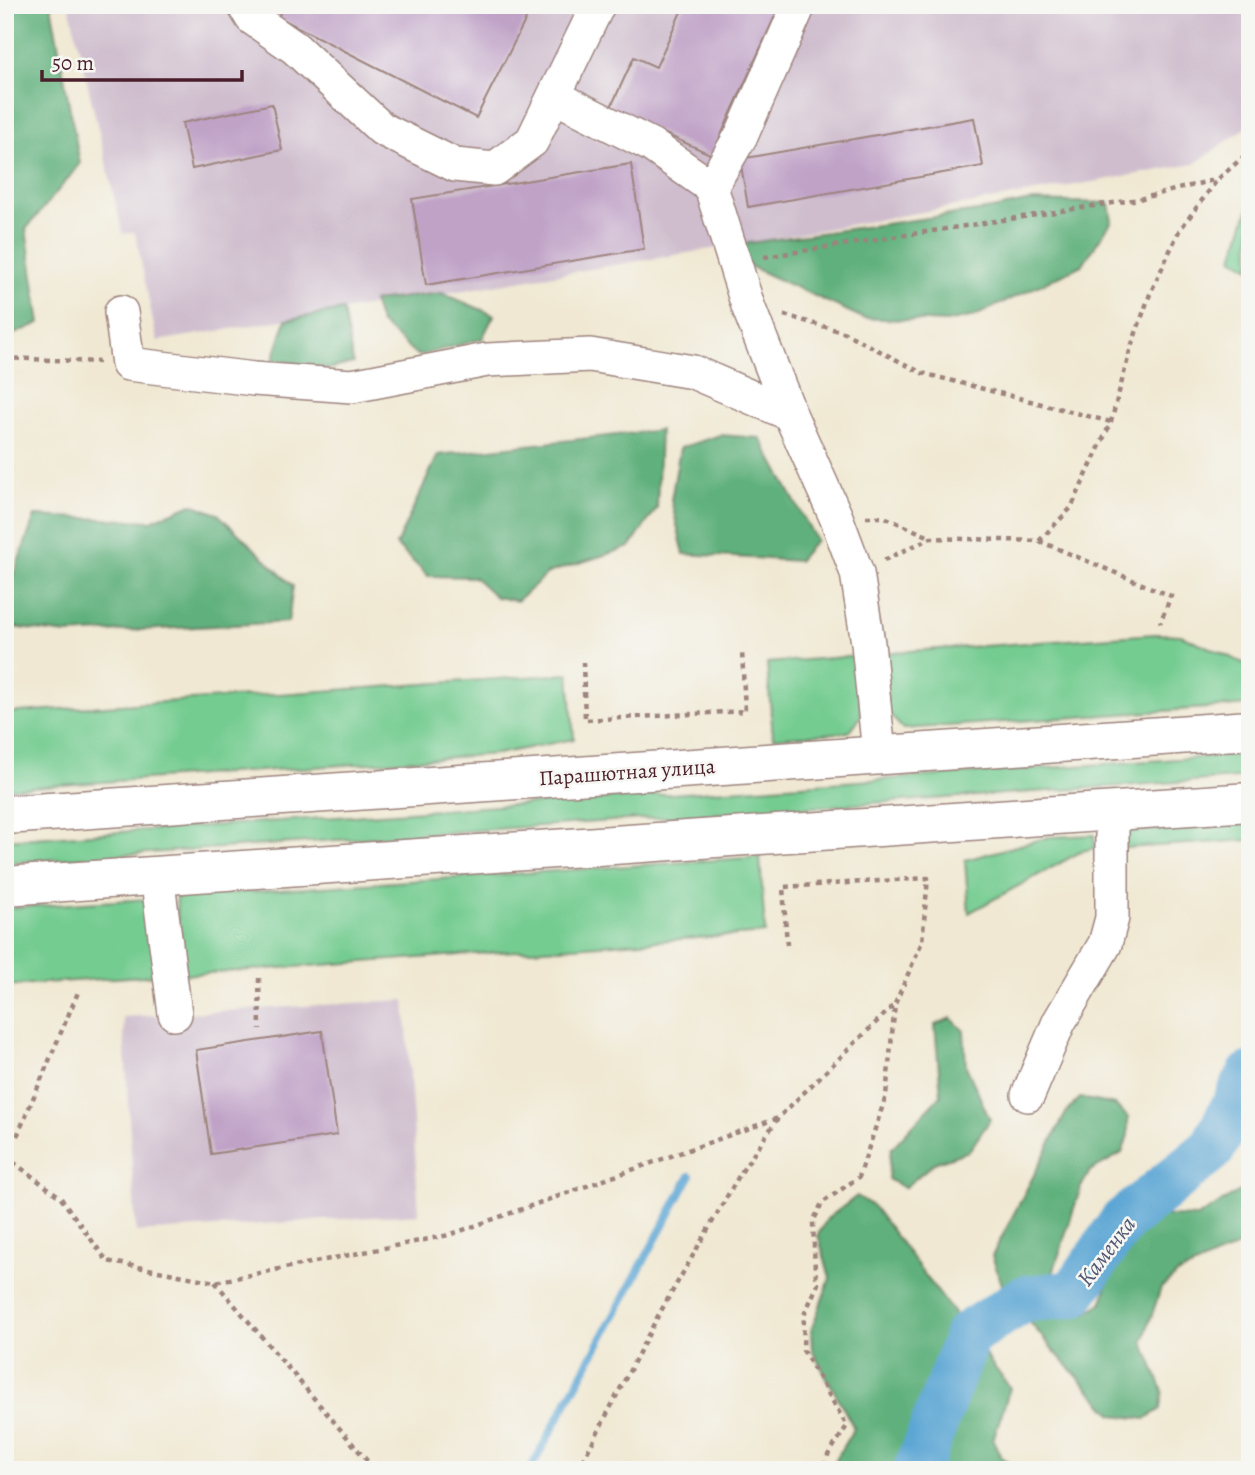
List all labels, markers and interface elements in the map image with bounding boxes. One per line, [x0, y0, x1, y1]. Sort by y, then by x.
scale bar [42, 38, 242, 82]
text: 50 m [52, 49, 94, 77]
street label: Парашютная улица [538, 752, 716, 792]
water label: Каменка [1070, 1210, 1143, 1293]

